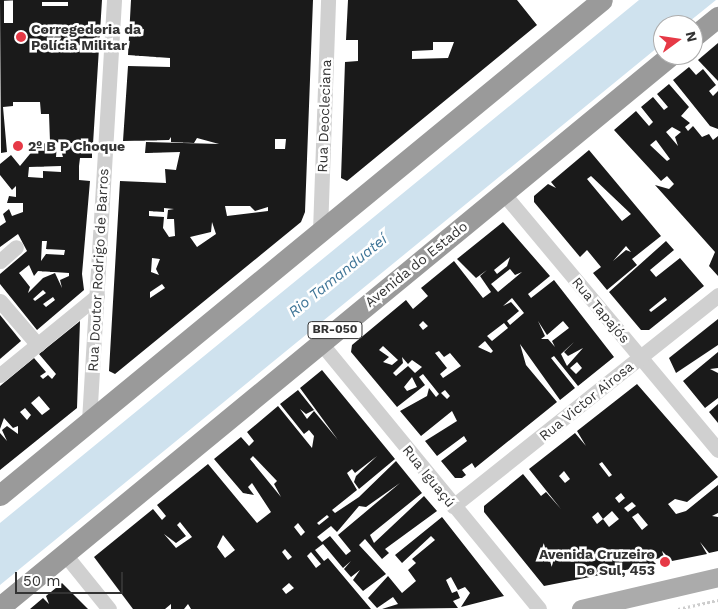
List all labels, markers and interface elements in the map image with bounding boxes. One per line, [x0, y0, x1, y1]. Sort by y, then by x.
north arrow [653, 15, 703, 65]
place label: Corregedoria da Polícia Militar [31, 21, 141, 54]
text: N [683, 30, 701, 44]
marker: Corregedoria da Polícia Militar [15, 31, 27, 43]
street label: Rua Deocleciana [314, 59, 334, 173]
place label: 2º B P Choque [28, 138, 125, 154]
marker: 2º B P Choque [12, 140, 24, 152]
street label: Rua Doutor Rodrigo de Barros [84, 168, 112, 372]
street label: Avenida do Estado [361, 217, 471, 311]
water label: Rio Tamanduateí [285, 231, 391, 321]
street label: Rua Tapajós [568, 273, 634, 347]
road number: BR-050 [306, 320, 364, 340]
street label: Rua Victor Airosa [535, 357, 637, 445]
street label: Rua Iguaçú [399, 442, 459, 510]
place label: Avenida Cruzeiro Do Sul, 453 [539, 546, 655, 578]
marker: Avenida Cruzeiro Do Sul, 453 [659, 556, 671, 568]
scale bar [18, 562, 125, 594]
text: 50 m [23, 572, 60, 590]

